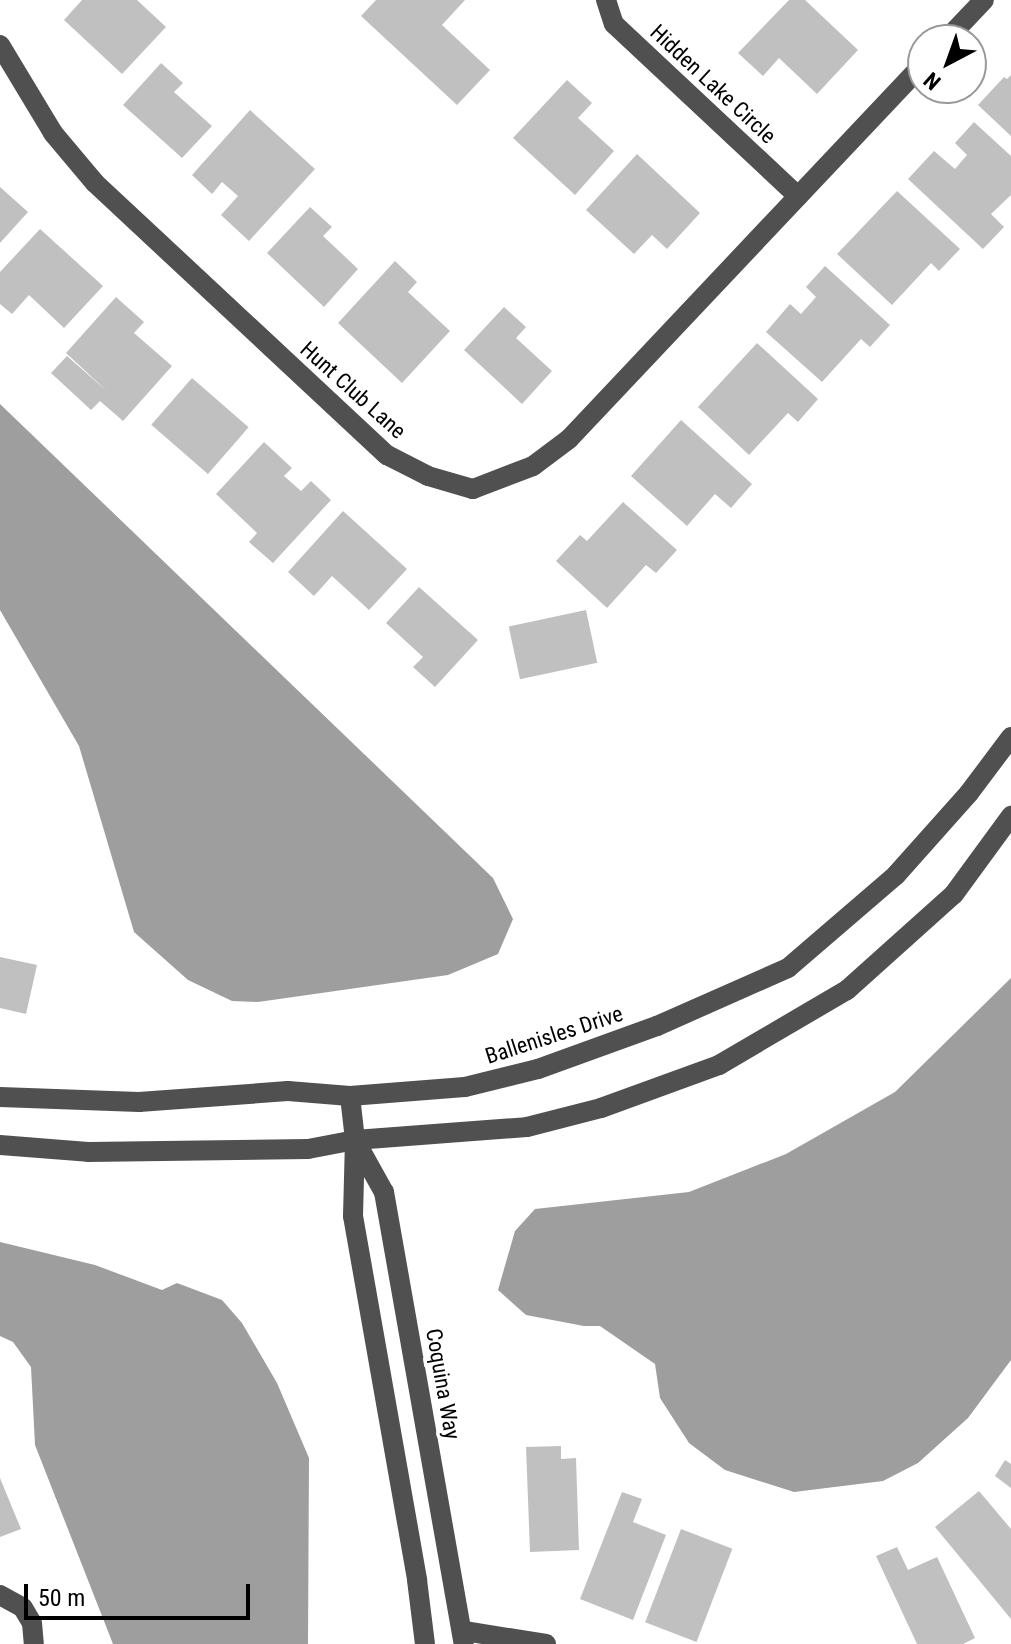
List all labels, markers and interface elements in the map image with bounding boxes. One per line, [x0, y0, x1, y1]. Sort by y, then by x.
street label: Hidden Lake Circle [645, 19, 781, 149]
north arrow [907, 24, 987, 104]
text: N [919, 67, 946, 95]
street label: Hunt Club Lane [295, 336, 411, 444]
street label: Ballenisles Drive [482, 1000, 626, 1070]
street label: Coquina Way [420, 1326, 466, 1442]
scale bar [28, 1568, 254, 1618]
text: 50 m [38, 1584, 85, 1612]

